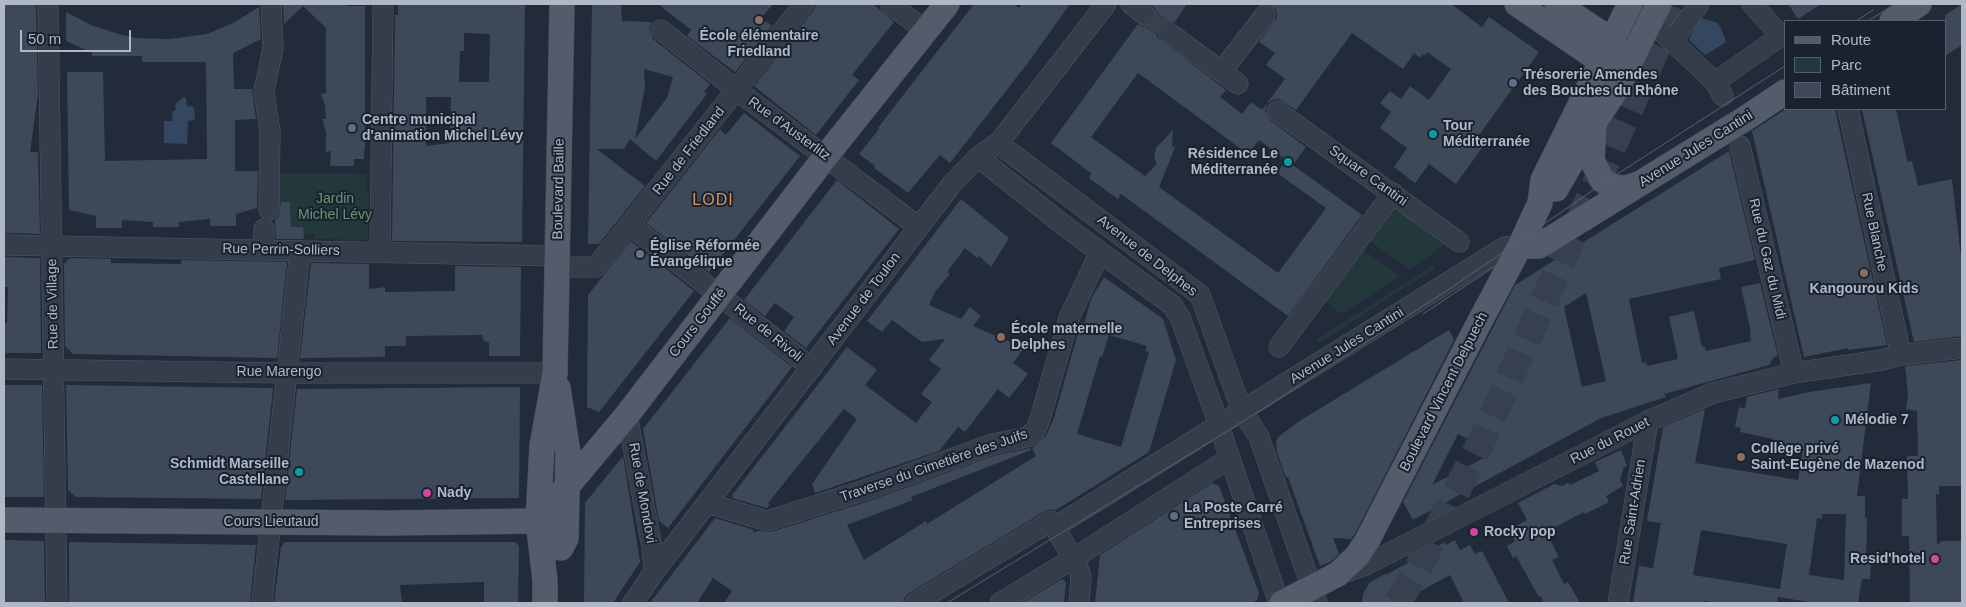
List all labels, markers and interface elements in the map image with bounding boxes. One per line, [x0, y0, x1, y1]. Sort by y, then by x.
marker: École élémentaire Friedland [753, 14, 765, 26]
scale bar [22, 20, 134, 52]
legend [1784, 20, 1946, 110]
place label: École élémentaire Friedland [699, 28, 819, 60]
text: 50 m [28, 30, 61, 47]
text: Route [1831, 31, 1871, 48]
text: Parc [1831, 56, 1862, 73]
place label: Trésorerie Amendes des Bouches du Rhône [1523, 67, 1679, 100]
marker: Trésorerie Amendes des Bouches du Rhône [1507, 77, 1519, 89]
text: Bâtiment [1831, 81, 1890, 98]
street label: Rue d'Austerlitz [745, 94, 833, 164]
street label: Rue de Friedland [649, 104, 729, 198]
street label: Avenue Jules Cantini [1636, 107, 1756, 191]
place label: Centre municipal d'animation Michel Lévy [362, 112, 523, 144]
place label: Tour Méditerranée [1443, 118, 1530, 150]
marker: Centre municipal d'animation Michel Lévy [346, 122, 358, 134]
marker: Tour Méditerranée [1427, 128, 1439, 140]
street label: Boulevard Baille [550, 138, 568, 240]
street label: Square Cantini [1326, 142, 1410, 210]
place label: Résidence Le Méditerranée [1188, 146, 1278, 178]
marker: Résidence Le Méditerranée [1282, 156, 1294, 168]
park label: Jardin Michel Lévy [298, 191, 372, 223]
district label: LODI [692, 191, 734, 211]
street label: Rue Blanche [1857, 191, 1891, 273]
street label: Rue du Gaz du Midi [1745, 197, 1789, 321]
street label: Avenue de Delphes [1094, 212, 1200, 300]
place label: Église Réformée Évangélique [650, 238, 760, 270]
street label: Rue Perrin-Solliers [222, 241, 340, 259]
marker: Église Réformée Évangélique [634, 248, 646, 260]
street label: Avenue de Toulon [824, 249, 904, 349]
street label: Rue de Village [44, 258, 62, 350]
marker: Kangourou Kids [1858, 267, 1870, 279]
place label: Kangourou Kids [1810, 281, 1918, 297]
street label: Cours Gouffé [666, 285, 730, 361]
street label: Rue de Rivoli [730, 300, 806, 366]
street label: Avenue Jules Cantini [1287, 304, 1407, 388]
street label: Boulevard Vincent Delpuech [1396, 310, 1492, 474]
place label: École maternelle Delphes [1011, 321, 1122, 354]
marker: École maternelle Delphes [995, 331, 1007, 343]
street label: Rue Marengo [237, 364, 321, 380]
place label: Mélodie 7 [1845, 412, 1909, 428]
street label: Rue du Rouet [1568, 414, 1652, 468]
marker: Mélodie 7 [1829, 414, 1841, 426]
street label: Traverse du Cimetière des Juifs [838, 426, 1030, 506]
street label: Rue de Mondovi [625, 441, 659, 545]
place label: Collège privé Saint-Eugène de Mazenod [1751, 441, 1924, 474]
marker: Collège privé Saint-Eugène de Mazenod [1735, 451, 1747, 463]
place label: Schmidt Marseille Castellane [170, 456, 289, 488]
street label: Rue Saint-Adrien [1616, 458, 1650, 566]
marker: Schmidt Marseille Castellane [293, 466, 305, 478]
place label: Nady [437, 485, 471, 501]
marker: Nady [421, 487, 433, 499]
place label: La Poste Carré Entreprises [1184, 500, 1283, 532]
marker: La Poste Carré Entreprises [1168, 510, 1180, 522]
street label: Cours Lieutaud [224, 514, 318, 530]
place label: Rocky pop [1484, 524, 1556, 540]
marker: Rocky pop [1468, 526, 1480, 538]
place label: Resid'hotel [1850, 551, 1925, 567]
marker: Resid'hotel [1929, 553, 1941, 565]

